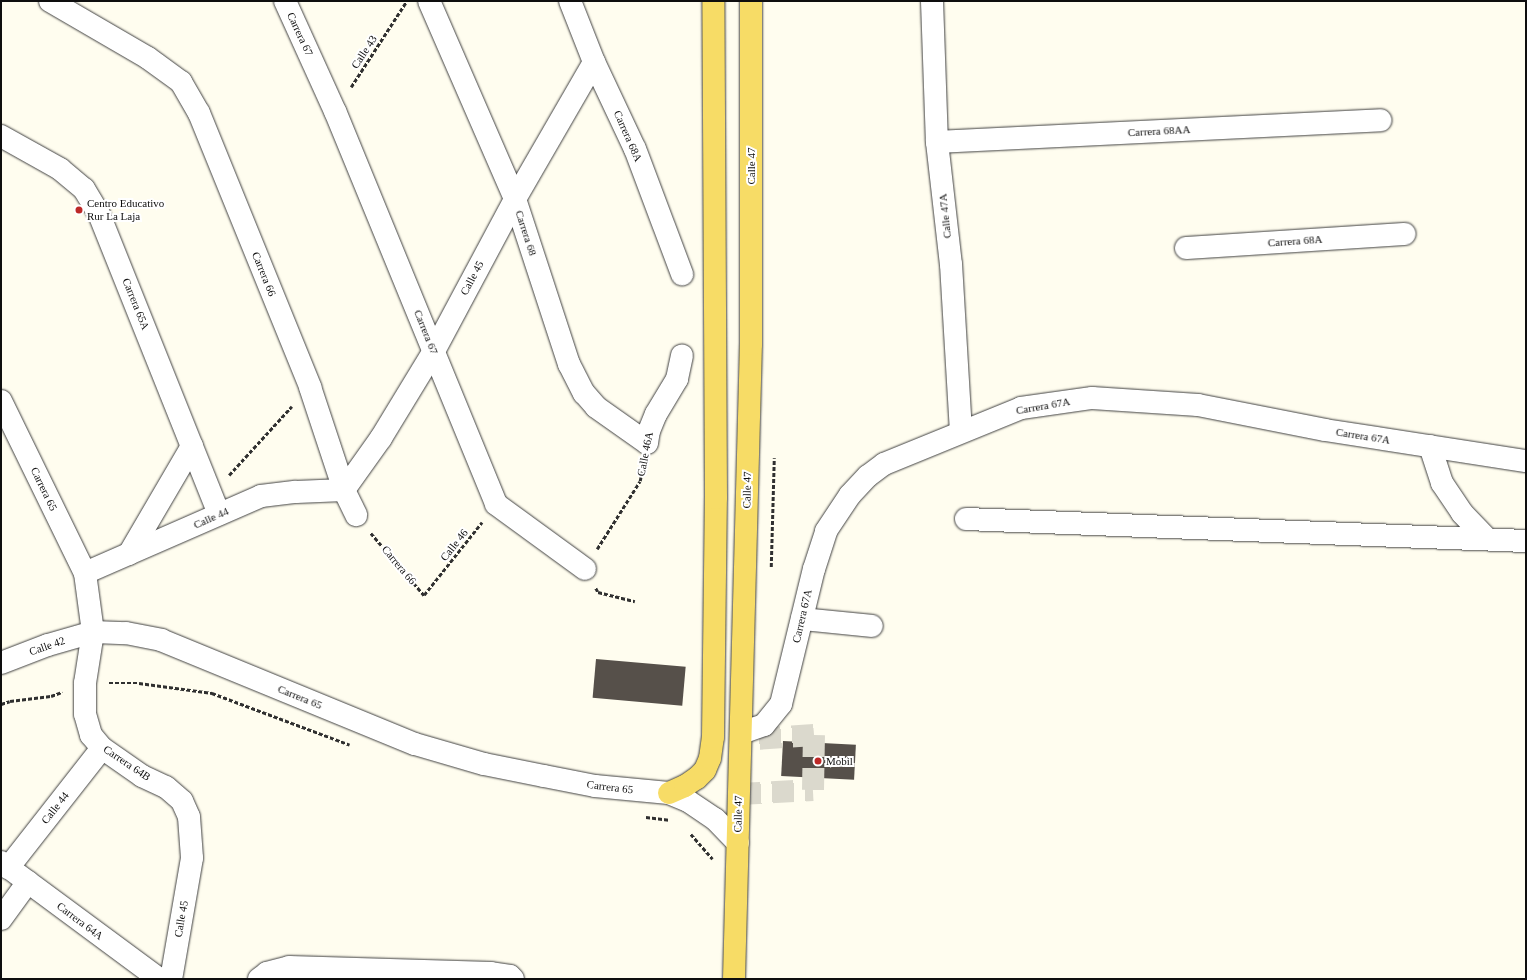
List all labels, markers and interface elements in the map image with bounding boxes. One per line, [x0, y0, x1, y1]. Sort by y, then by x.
street label: Carrera 67 [284, 10, 316, 58]
street label: Calle 43 [348, 33, 380, 71]
street label: Carrera 68A [611, 108, 645, 164]
street label: Carrera 68AA [1127, 123, 1191, 139]
street label: Calle 47 [744, 148, 758, 184]
street label: Calle 47A [936, 193, 954, 239]
place label: Centro Educativo Rur La Laja [87, 197, 164, 223]
marker: Centro Educativo Rur La Laja [74, 205, 84, 215]
street label: Carrera 68 [513, 209, 539, 257]
street label: Carrera 68A [1267, 233, 1323, 249]
street label: Carrera 66 [249, 250, 279, 298]
street label: Calle 45 [457, 259, 487, 297]
street label: Carrera 65A [120, 276, 152, 332]
street label: Carrera 67 [411, 308, 441, 356]
street label: Carrera 67A [1015, 395, 1071, 417]
street label: Carrera 67A [1335, 425, 1391, 447]
street label: Calle 46A [634, 431, 656, 477]
street label: Carrera 65 [28, 465, 60, 513]
street label: Calle 47 [740, 471, 754, 509]
street label: Calle 44 [191, 504, 231, 532]
street label: Calle 46 [437, 526, 471, 564]
street label: Carrera 66 [379, 543, 419, 587]
street label: Carrera 67A [789, 588, 815, 644]
street label: Calle 42 [27, 634, 67, 658]
street label: Carrera 65 [276, 682, 324, 712]
street label: Carrera 64B [101, 742, 153, 784]
place label: Mobil [826, 754, 853, 768]
marker: Mobil [813, 756, 823, 766]
street label: Carrera 65 [586, 778, 634, 796]
street label: Calle 44 [38, 789, 72, 827]
street label: Calle 47 [731, 795, 745, 833]
street label: Carrera 64A [54, 899, 106, 943]
street label: Calle 45 [171, 900, 191, 938]

